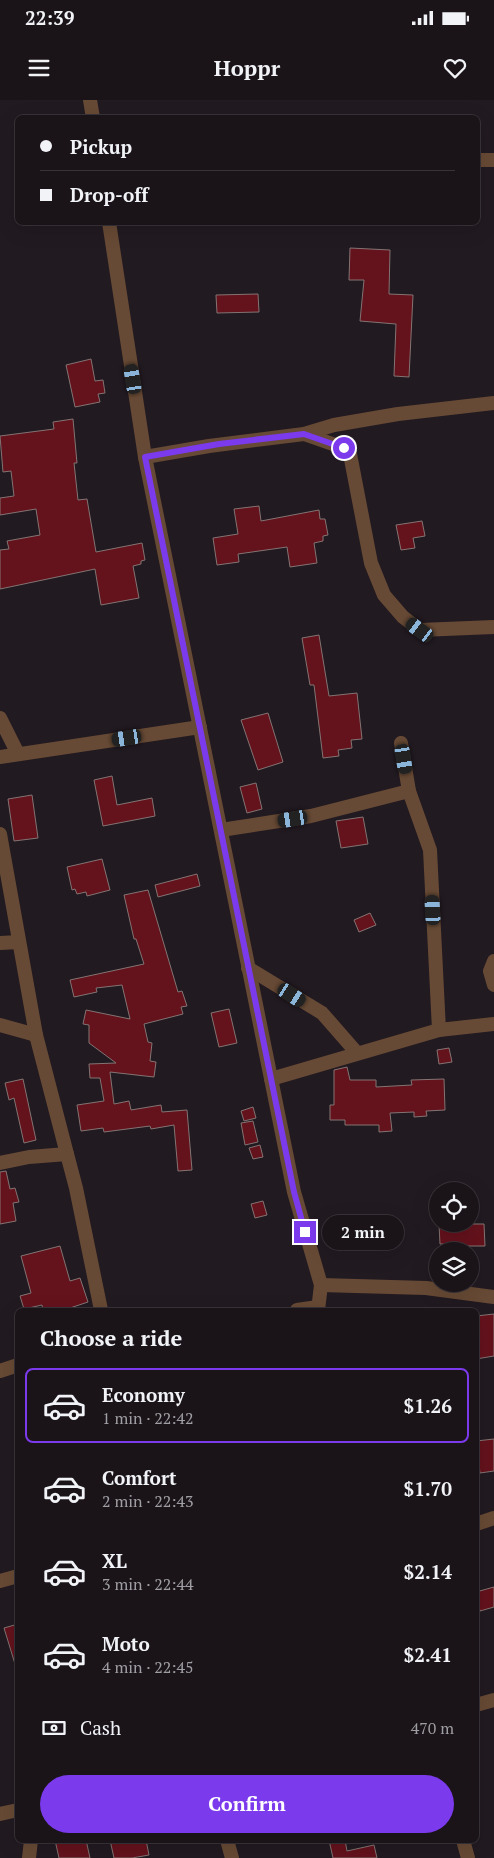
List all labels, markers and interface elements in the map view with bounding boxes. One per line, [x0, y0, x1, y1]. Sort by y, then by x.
text: 22:39 [25, 5, 74, 30]
text: Hoppr [214, 53, 280, 82]
icon: menu [25, 54, 53, 82]
icon: heart [441, 54, 469, 82]
text: Pickup [70, 134, 132, 159]
text: Drop-off [70, 182, 148, 207]
car [123, 363, 142, 395]
route start [333, 437, 355, 459]
car [403, 615, 436, 645]
car [111, 728, 142, 748]
car [394, 743, 413, 775]
car [277, 809, 308, 829]
car [424, 895, 441, 925]
car [275, 981, 308, 1009]
map controls [429, 1182, 479, 1292]
button: locate [429, 1182, 479, 1232]
callout: 2 min [322, 1214, 405, 1250]
route end [294, 1221, 316, 1243]
text: 2 min [341, 1221, 385, 1243]
button: layers [429, 1242, 479, 1292]
text: Choose a ride [40, 1323, 182, 1352]
text: Economy [102, 1382, 185, 1407]
icon: car [42, 1383, 87, 1428]
text: $1.26 [403, 1393, 452, 1418]
text: 1 min · 22:42 [102, 1407, 194, 1429]
text: Comfort [102, 1465, 177, 1490]
icon: car [42, 1466, 87, 1511]
text: $1.70 [403, 1476, 452, 1501]
text: 2 min · 22:43 [102, 1490, 194, 1512]
text: XL [102, 1548, 127, 1573]
icon: car [42, 1549, 87, 1594]
text: $2.14 [403, 1559, 452, 1584]
text: 3 min · 22:44 [102, 1573, 194, 1595]
text: Moto [102, 1631, 150, 1656]
icon: car [42, 1632, 87, 1677]
text: $2.41 [403, 1642, 452, 1667]
text: 4 min · 22:45 [102, 1656, 194, 1678]
icon: cash [40, 1714, 68, 1742]
text: Cash [80, 1715, 121, 1740]
text: 470 m [411, 1717, 454, 1739]
button: Confirm [40, 1775, 454, 1833]

